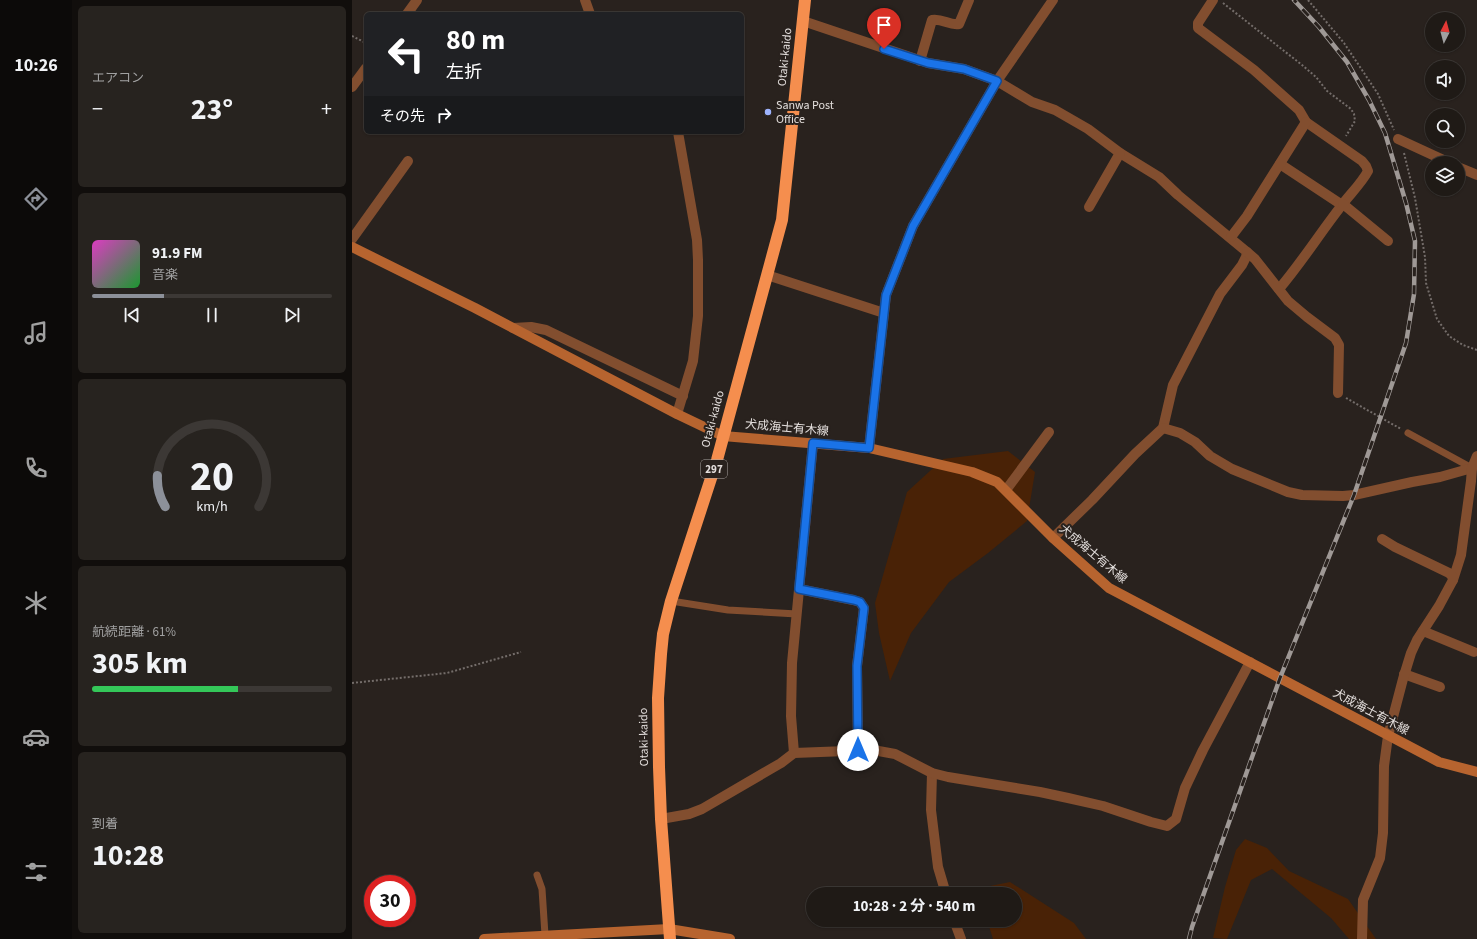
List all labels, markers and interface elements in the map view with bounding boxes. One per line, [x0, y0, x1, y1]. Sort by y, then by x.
pin [867, 8, 901, 49]
north arrow [1425, 12, 1465, 52]
map controls [1425, 12, 1465, 196]
icon: arrive [873, 14, 895, 36]
text: 80 m [446, 20, 505, 60]
street label: Otaki-kaido [773, 27, 797, 87]
icon: left [380, 28, 432, 80]
text: 10:26 [14, 53, 58, 78]
text: 左折 [446, 60, 482, 85]
button: sound [1425, 60, 1465, 100]
text: エアコン [92, 69, 144, 87]
text: 23° [191, 88, 233, 131]
text: − [92, 93, 103, 125]
text: + [321, 93, 332, 125]
place label: Sanwa Post Office [776, 97, 834, 128]
icon: right [433, 104, 455, 126]
text: その先 [380, 106, 425, 127]
marker: Sanwa Post Office [763, 107, 773, 117]
button: search [1425, 108, 1465, 148]
button: layers [1425, 156, 1465, 196]
icon: directions [22, 185, 50, 213]
text: 91.9 FM [152, 243, 203, 264]
text: 音楽 [152, 266, 178, 284]
icon: previous [121, 304, 143, 326]
icon: pause [201, 304, 223, 326]
icon: next [281, 304, 303, 326]
icon: music [22, 319, 50, 347]
street label: Otaki-kaido [697, 389, 729, 449]
street label: 犬成海士有木線 [744, 416, 830, 440]
text: 20 [190, 447, 234, 507]
icon: phone [22, 454, 50, 482]
road number: 297 [701, 460, 727, 478]
text: km/h [196, 496, 228, 517]
street label: 犬成海士有木線 [1055, 520, 1131, 588]
icon: climate [22, 589, 50, 617]
text: 航続距離 · 61% [92, 623, 176, 641]
text: 305 km [92, 642, 188, 685]
street label: 犬成海士有木線 [1330, 685, 1412, 739]
street label: Otaki-kaido [635, 708, 653, 766]
icon: car [22, 723, 50, 751]
position arrow [837, 729, 879, 771]
text: 到着 [92, 815, 118, 833]
text: 10:28 [92, 834, 164, 877]
icon: filters [22, 858, 50, 886]
speed limit sign: 30 [364, 875, 416, 927]
text: 10:28 · 2 分 · 540 m [853, 896, 975, 917]

